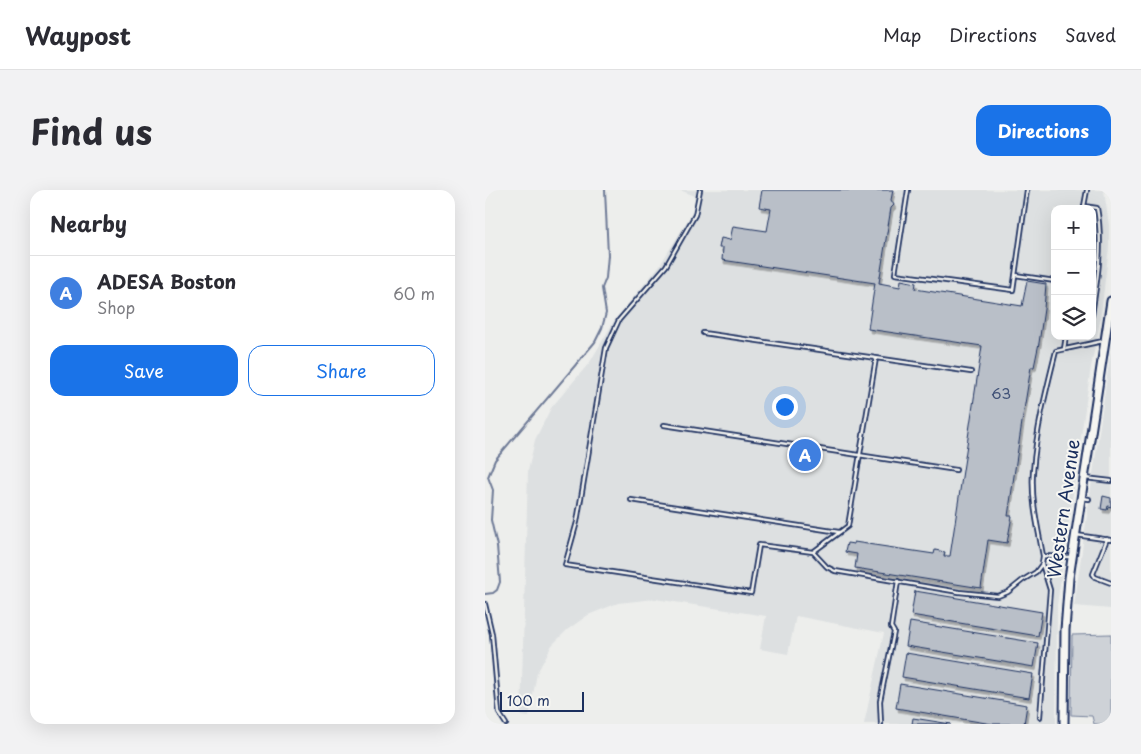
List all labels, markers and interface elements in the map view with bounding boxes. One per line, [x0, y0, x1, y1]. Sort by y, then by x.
text: Waypost [25, 17, 131, 53]
text: Map [883, 21, 921, 48]
text: Directions [949, 21, 1037, 48]
text: Saved [1065, 21, 1116, 48]
text: Find us [30, 104, 152, 157]
button: Directions [976, 105, 1111, 156]
map controls [1051, 205, 1096, 340]
button: + [1051, 205, 1096, 250]
text: Nearby [50, 207, 127, 239]
button: − [1051, 250, 1096, 295]
text: ADESA Boston [97, 267, 236, 295]
text: A [60, 281, 72, 305]
text: 60 m [393, 281, 435, 305]
text: Shop [97, 295, 135, 319]
button: layers [1051, 295, 1096, 340]
button: Save [50, 345, 238, 396]
button: Share [248, 345, 435, 396]
house number: 63 [991, 381, 1011, 404]
your location [772, 394, 798, 420]
pin: A [789, 436, 821, 474]
street label: Western Avenue [1039, 437, 1086, 580]
scale bar [500, 689, 584, 712]
text: 100 m [507, 690, 550, 711]

